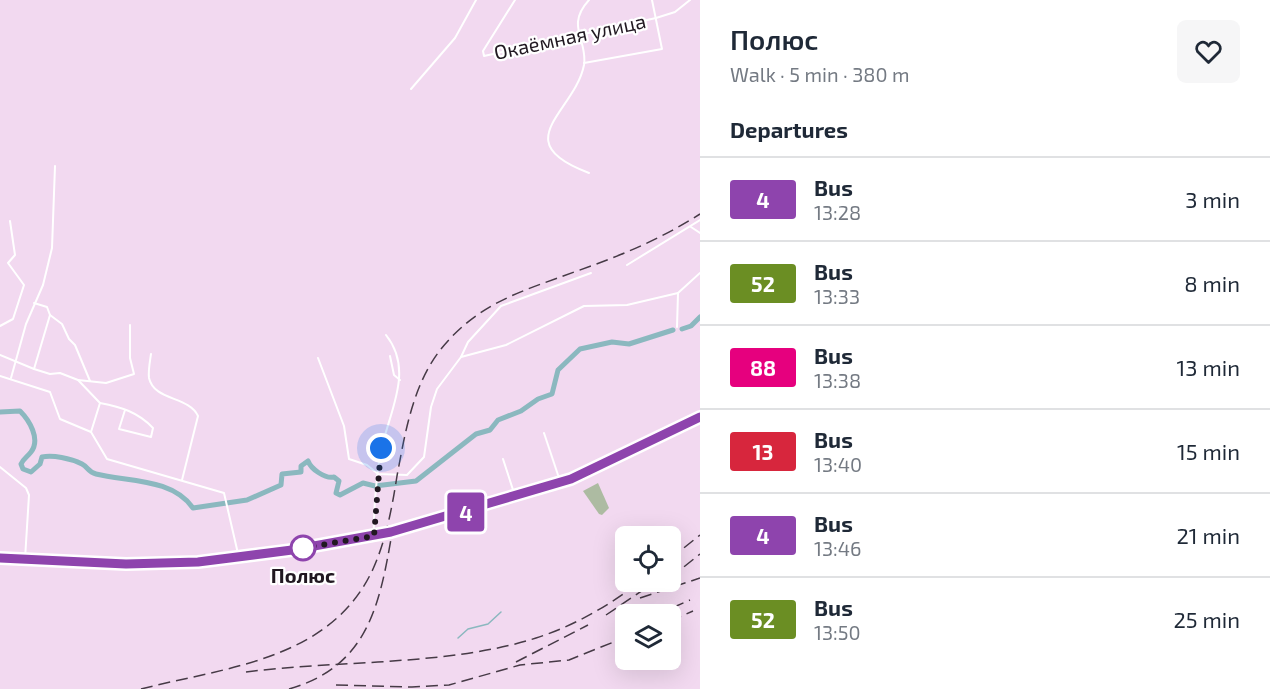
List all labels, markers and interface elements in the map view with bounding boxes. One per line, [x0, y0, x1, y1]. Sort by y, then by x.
street label: Окаёмная улица [492, 8, 648, 65]
button: heart [1177, 20, 1240, 83]
text: Полюс [730, 22, 818, 56]
text: Walk · 5 min · 380 m [730, 62, 909, 86]
text: Departures [730, 116, 848, 142]
text: Bus [814, 174, 853, 200]
text: 3 min [1185, 186, 1240, 212]
text: 4 [756, 187, 770, 212]
text: 13:28 [814, 200, 861, 224]
text: Bus [814, 258, 853, 284]
text: 8 min [1184, 270, 1240, 296]
text: 52 [751, 271, 775, 296]
text: 13:33 [814, 284, 860, 308]
text: Bus [814, 342, 853, 368]
text: 13 min [1177, 354, 1240, 380]
text: 88 [750, 355, 776, 380]
text: 13:38 [814, 368, 861, 392]
text: Bus [814, 426, 853, 452]
your location [366, 433, 396, 463]
text: 15 min [1177, 438, 1240, 464]
text: 13 [753, 439, 773, 464]
text: 13:40 [814, 452, 862, 476]
line badge: 4 [446, 492, 486, 532]
text: 4 [459, 500, 473, 525]
text: Bus [814, 510, 853, 536]
text: 21 min [1176, 522, 1240, 548]
text: 4 [756, 523, 770, 548]
map controls [615, 526, 681, 670]
button: locate [615, 526, 681, 592]
marker: Полюс [290, 535, 316, 561]
text: 13:46 [814, 536, 862, 560]
place label: Полюс [271, 563, 335, 587]
text: Bus [814, 594, 853, 620]
button: layers [615, 604, 681, 670]
text: 25 min [1173, 606, 1240, 632]
text: 52 [751, 607, 775, 632]
text: 13:50 [814, 620, 861, 644]

